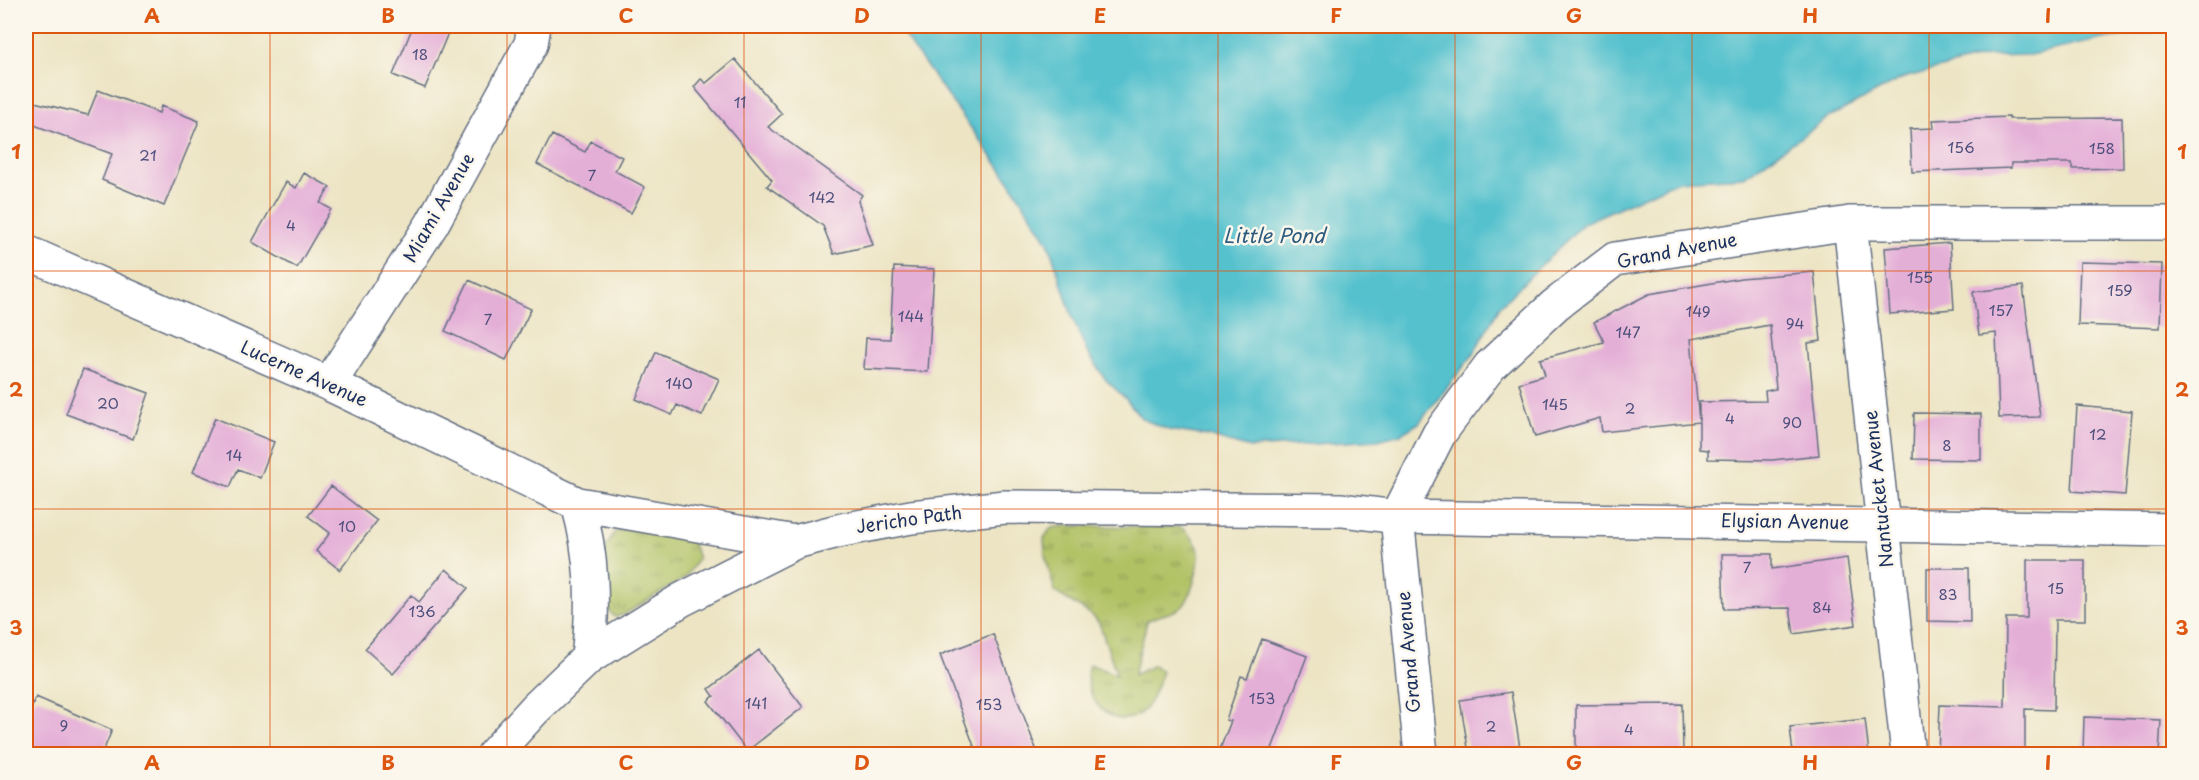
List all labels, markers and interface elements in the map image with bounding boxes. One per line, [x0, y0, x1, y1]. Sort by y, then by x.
text: A [144, 0, 160, 30]
text: B [381, 0, 395, 30]
text: C [618, 0, 634, 30]
text: D [854, 0, 870, 30]
text: E [1094, 0, 1106, 30]
text: F [1330, 0, 1342, 30]
text: G [1566, 0, 1582, 30]
text: H [1802, 0, 1818, 30]
text: I [2045, 0, 2051, 30]
house number: 18 [412, 42, 428, 65]
house number: 11 [734, 90, 746, 113]
house number: 156 [1948, 135, 1974, 158]
text: 1 [11, 136, 21, 166]
house number: 158 [2089, 136, 2115, 159]
text: 1 [2177, 136, 2187, 166]
house number: 21 [139, 143, 157, 166]
street label: Miami Avenue [395, 148, 480, 267]
house number: 7 [588, 163, 597, 186]
house number: 142 [809, 185, 835, 208]
house number: 4 [286, 213, 296, 236]
water label: Little Pond [1223, 220, 1328, 250]
street label: Grand Avenue [1614, 225, 1739, 274]
house number: 155 [1907, 265, 1933, 288]
house number: 159 [2107, 278, 2133, 301]
house number: 157 [1989, 298, 2014, 321]
house number: 149 [1685, 299, 1711, 322]
house number: 144 [898, 304, 924, 327]
house number: 7 [484, 307, 493, 330]
house number: 94 [1786, 311, 1804, 334]
house number: 147 [1616, 320, 1641, 343]
street label: Lucerne Avenue [237, 333, 372, 413]
house number: 140 [665, 371, 693, 394]
text: 2 [9, 374, 23, 404]
text: 2 [2175, 374, 2189, 404]
house number: 20 [97, 391, 119, 414]
house number: 145 [1542, 392, 1568, 415]
house number: 2 [1625, 396, 1635, 419]
house number: 4 [1725, 406, 1735, 429]
street label: Nantucket Avenue [1856, 409, 1899, 569]
house number: 90 [1782, 410, 1802, 433]
house number: 12 [2089, 422, 2107, 445]
house number: 8 [1942, 433, 1952, 456]
house number: 14 [226, 443, 242, 466]
street label: Jericho Path [854, 498, 963, 539]
street label: Elysian Avenue [1721, 506, 1850, 535]
house number: 10 [338, 514, 356, 537]
house number: 7 [1743, 555, 1752, 578]
house number: 15 [2048, 576, 2064, 599]
house number: 83 [1938, 582, 1958, 605]
street label: Grand Avenue [1389, 590, 1426, 714]
house number: 84 [1812, 595, 1832, 618]
house number: 136 [408, 599, 436, 622]
text: 3 [9, 612, 23, 642]
text: 3 [2175, 612, 2189, 642]
house number: 153 [1249, 686, 1275, 709]
house number: 141 [745, 691, 767, 714]
house number: 153 [976, 692, 1002, 715]
house number: 9 [60, 713, 68, 736]
house number: 2 [1486, 714, 1496, 737]
house number: 4 [1624, 717, 1634, 740]
text: A [144, 747, 160, 777]
text: B [381, 747, 395, 777]
text: C [618, 747, 634, 777]
text: D [854, 747, 870, 777]
text: E [1094, 747, 1106, 777]
text: F [1330, 747, 1342, 777]
text: G [1566, 747, 1582, 777]
text: H [1802, 747, 1818, 777]
text: I [2045, 747, 2051, 777]

